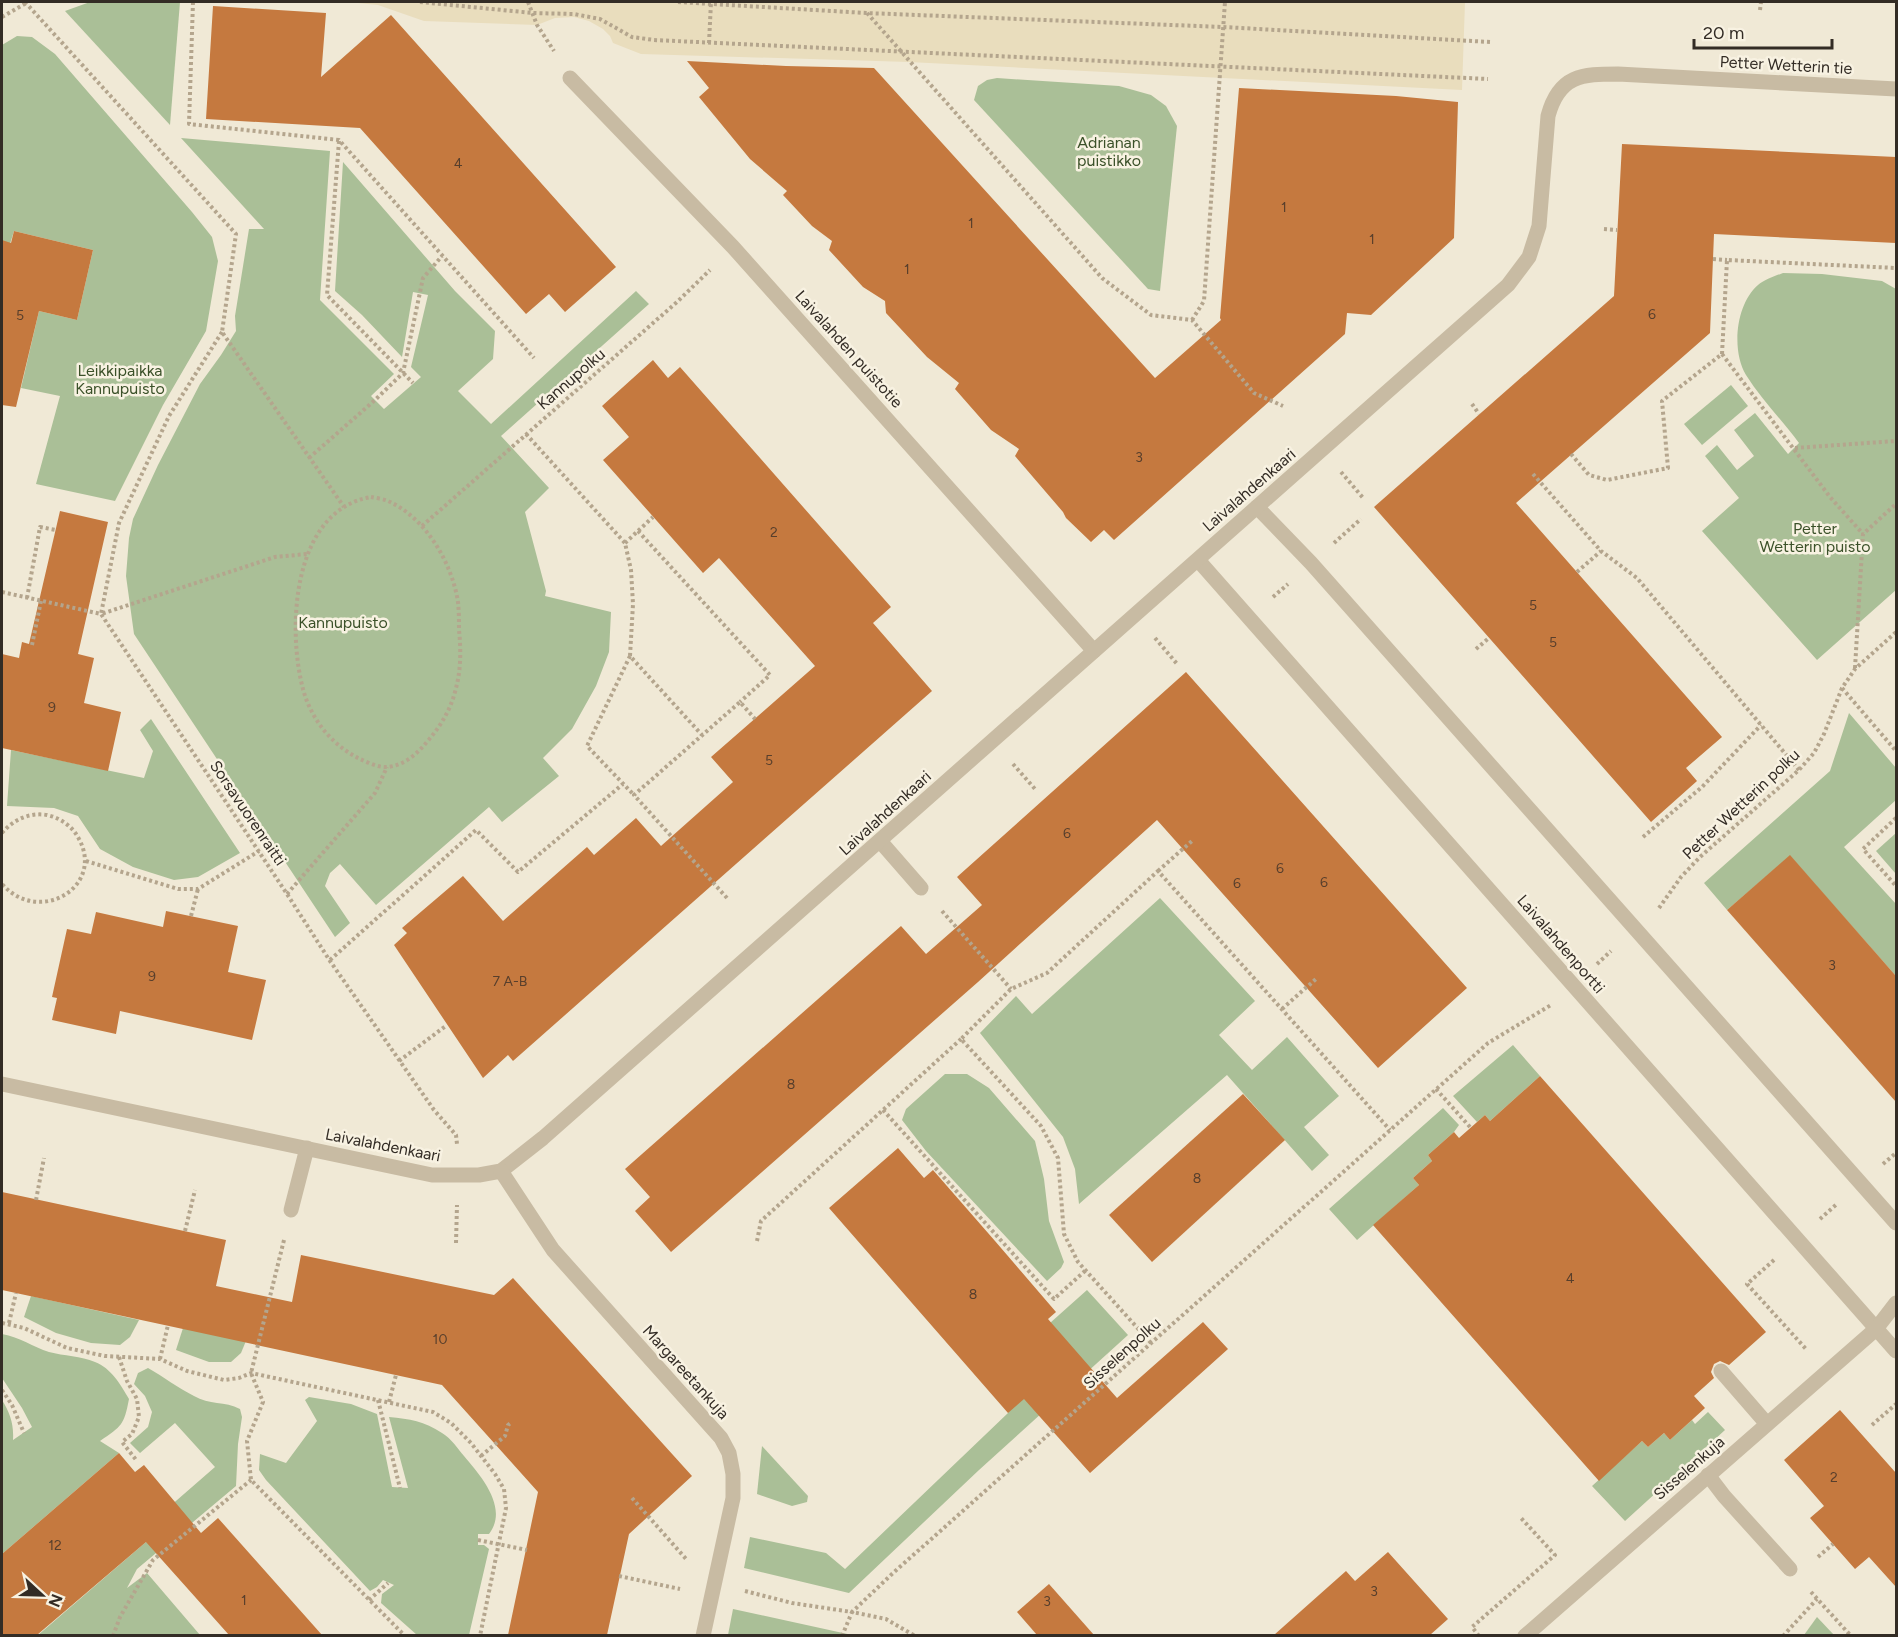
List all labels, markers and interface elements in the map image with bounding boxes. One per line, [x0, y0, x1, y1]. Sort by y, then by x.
scale bar [1694, 12, 1832, 50]
text: 20 m [1703, 22, 1744, 44]
street label: Petter Wetterin tie [1719, 52, 1853, 78]
park label: Adrianan puistikko [1077, 133, 1141, 170]
house number: 4 [454, 155, 463, 172]
house number: 1 [1281, 199, 1287, 216]
house number: 1 [968, 215, 974, 232]
house number: 1 [1369, 231, 1375, 248]
house number: 1 [904, 261, 910, 278]
street label: Laivalahden puistotie [791, 286, 907, 412]
house number: 6 [1648, 306, 1656, 323]
house number: 5 [16, 307, 24, 324]
street label: Kannupolku [533, 344, 609, 414]
park label: Leikkipaikka Kannupuisto [75, 361, 165, 398]
street label: Laivalahdenkaari [1199, 444, 1299, 536]
house number: 3 [1135, 449, 1143, 466]
park label: Petter Wetterin puisto [1759, 519, 1871, 556]
house number: 2 [770, 524, 778, 541]
house number: 5 [1529, 597, 1537, 614]
park label: Kannupuisto [298, 613, 388, 632]
house number: 5 [1549, 634, 1557, 651]
house number: 9 [48, 699, 56, 716]
street label: Petter Wetterin polku [1679, 745, 1803, 863]
house number: 5 [765, 752, 773, 769]
street label: Sorsavuorenraitti [206, 757, 290, 869]
street label: Laivalahdenkaari [835, 767, 935, 859]
house number: 6 [1063, 825, 1071, 842]
house number: 6 [1276, 860, 1284, 877]
house number: 6 [1320, 874, 1328, 891]
house number: 6 [1233, 875, 1241, 892]
street label: Laivalahdenportti [1513, 891, 1609, 997]
house number: 3 [1828, 957, 1836, 974]
house number: 9 [148, 968, 156, 985]
house number: 7 A-B [493, 973, 527, 990]
house number: 8 [787, 1076, 795, 1093]
street label: Laivalahdenkaari [324, 1124, 442, 1166]
house number: 8 [1193, 1170, 1201, 1187]
house number: 4 [1566, 1270, 1575, 1287]
house number: 8 [969, 1286, 977, 1303]
street label: Sisselenpolku [1079, 1313, 1165, 1393]
street label: Margareetankuja [639, 1321, 733, 1423]
house number: 10 [433, 1331, 447, 1348]
street label: Sisselenkuja [1650, 1432, 1728, 1504]
house number: 2 [1830, 1469, 1838, 1486]
house number: 12 [48, 1537, 62, 1554]
north arrow [12, 1565, 72, 1625]
house number: 3 [1370, 1583, 1378, 1600]
text: N [44, 1591, 67, 1610]
house number: 1 [241, 1592, 247, 1609]
house number: 3 [1043, 1593, 1051, 1610]

